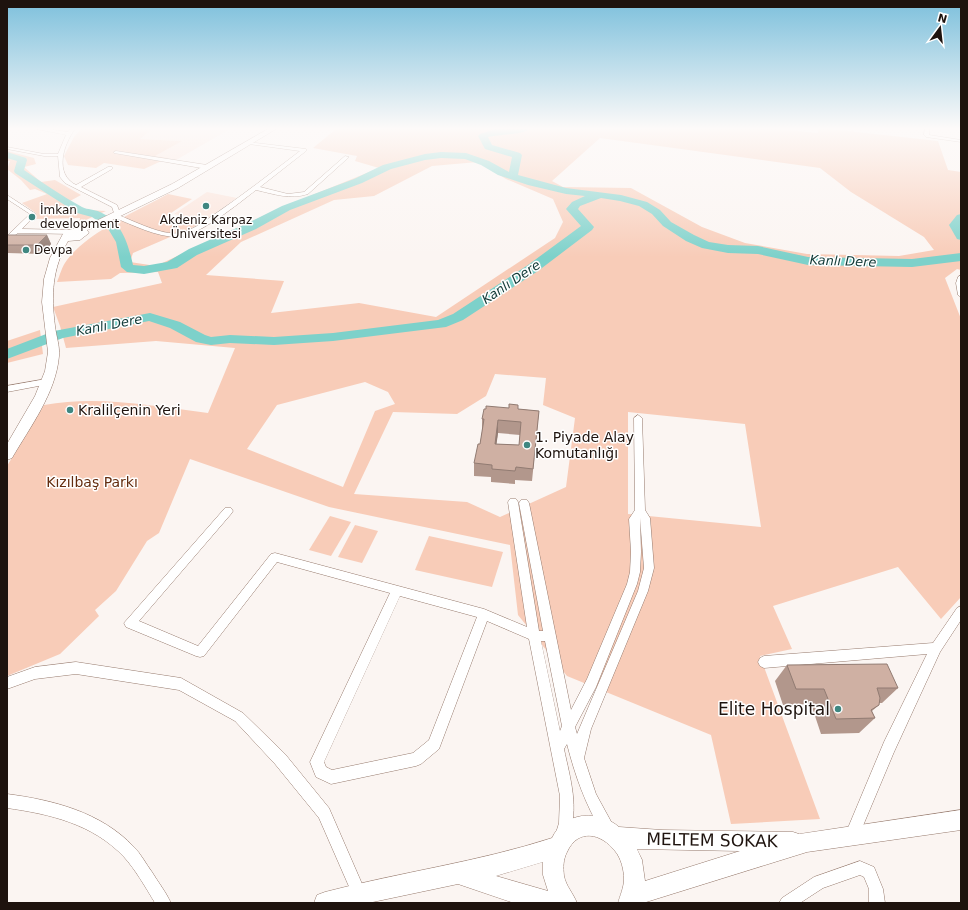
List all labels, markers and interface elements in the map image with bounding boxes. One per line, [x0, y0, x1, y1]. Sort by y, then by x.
north arrow [920, 8, 960, 48]
text: N [936, 11, 949, 26]
marker: Akdeniz Karpaz Üniversitesi [201, 201, 211, 211]
place label: İmkan development [40, 202, 119, 231]
marker: İmkan development [27, 212, 37, 222]
place label: Akdeniz Karpaz Üniversitesi [160, 213, 252, 241]
place label: Devpa [34, 243, 73, 257]
marker: Devpa [21, 245, 31, 255]
water label: Kanlı Dere [809, 252, 877, 270]
water label: Kanlı Dere [479, 257, 543, 307]
water label: Kanlı Dere [75, 311, 143, 339]
place label: Kralilçenin Yeri [78, 402, 181, 418]
marker: Kralilçenin Yeri [65, 405, 75, 415]
place label: 1. Piyade Alay Komutanlığı [535, 429, 634, 461]
marker: 1. Piyade Alay Komutanlığı [522, 440, 532, 450]
park label: Kızılbaş Parkı [46, 474, 138, 490]
place label: Elite Hospital [718, 699, 830, 719]
marker: Elite Hospital [833, 704, 843, 714]
street label: MELTEM SOKAK [646, 829, 779, 851]

